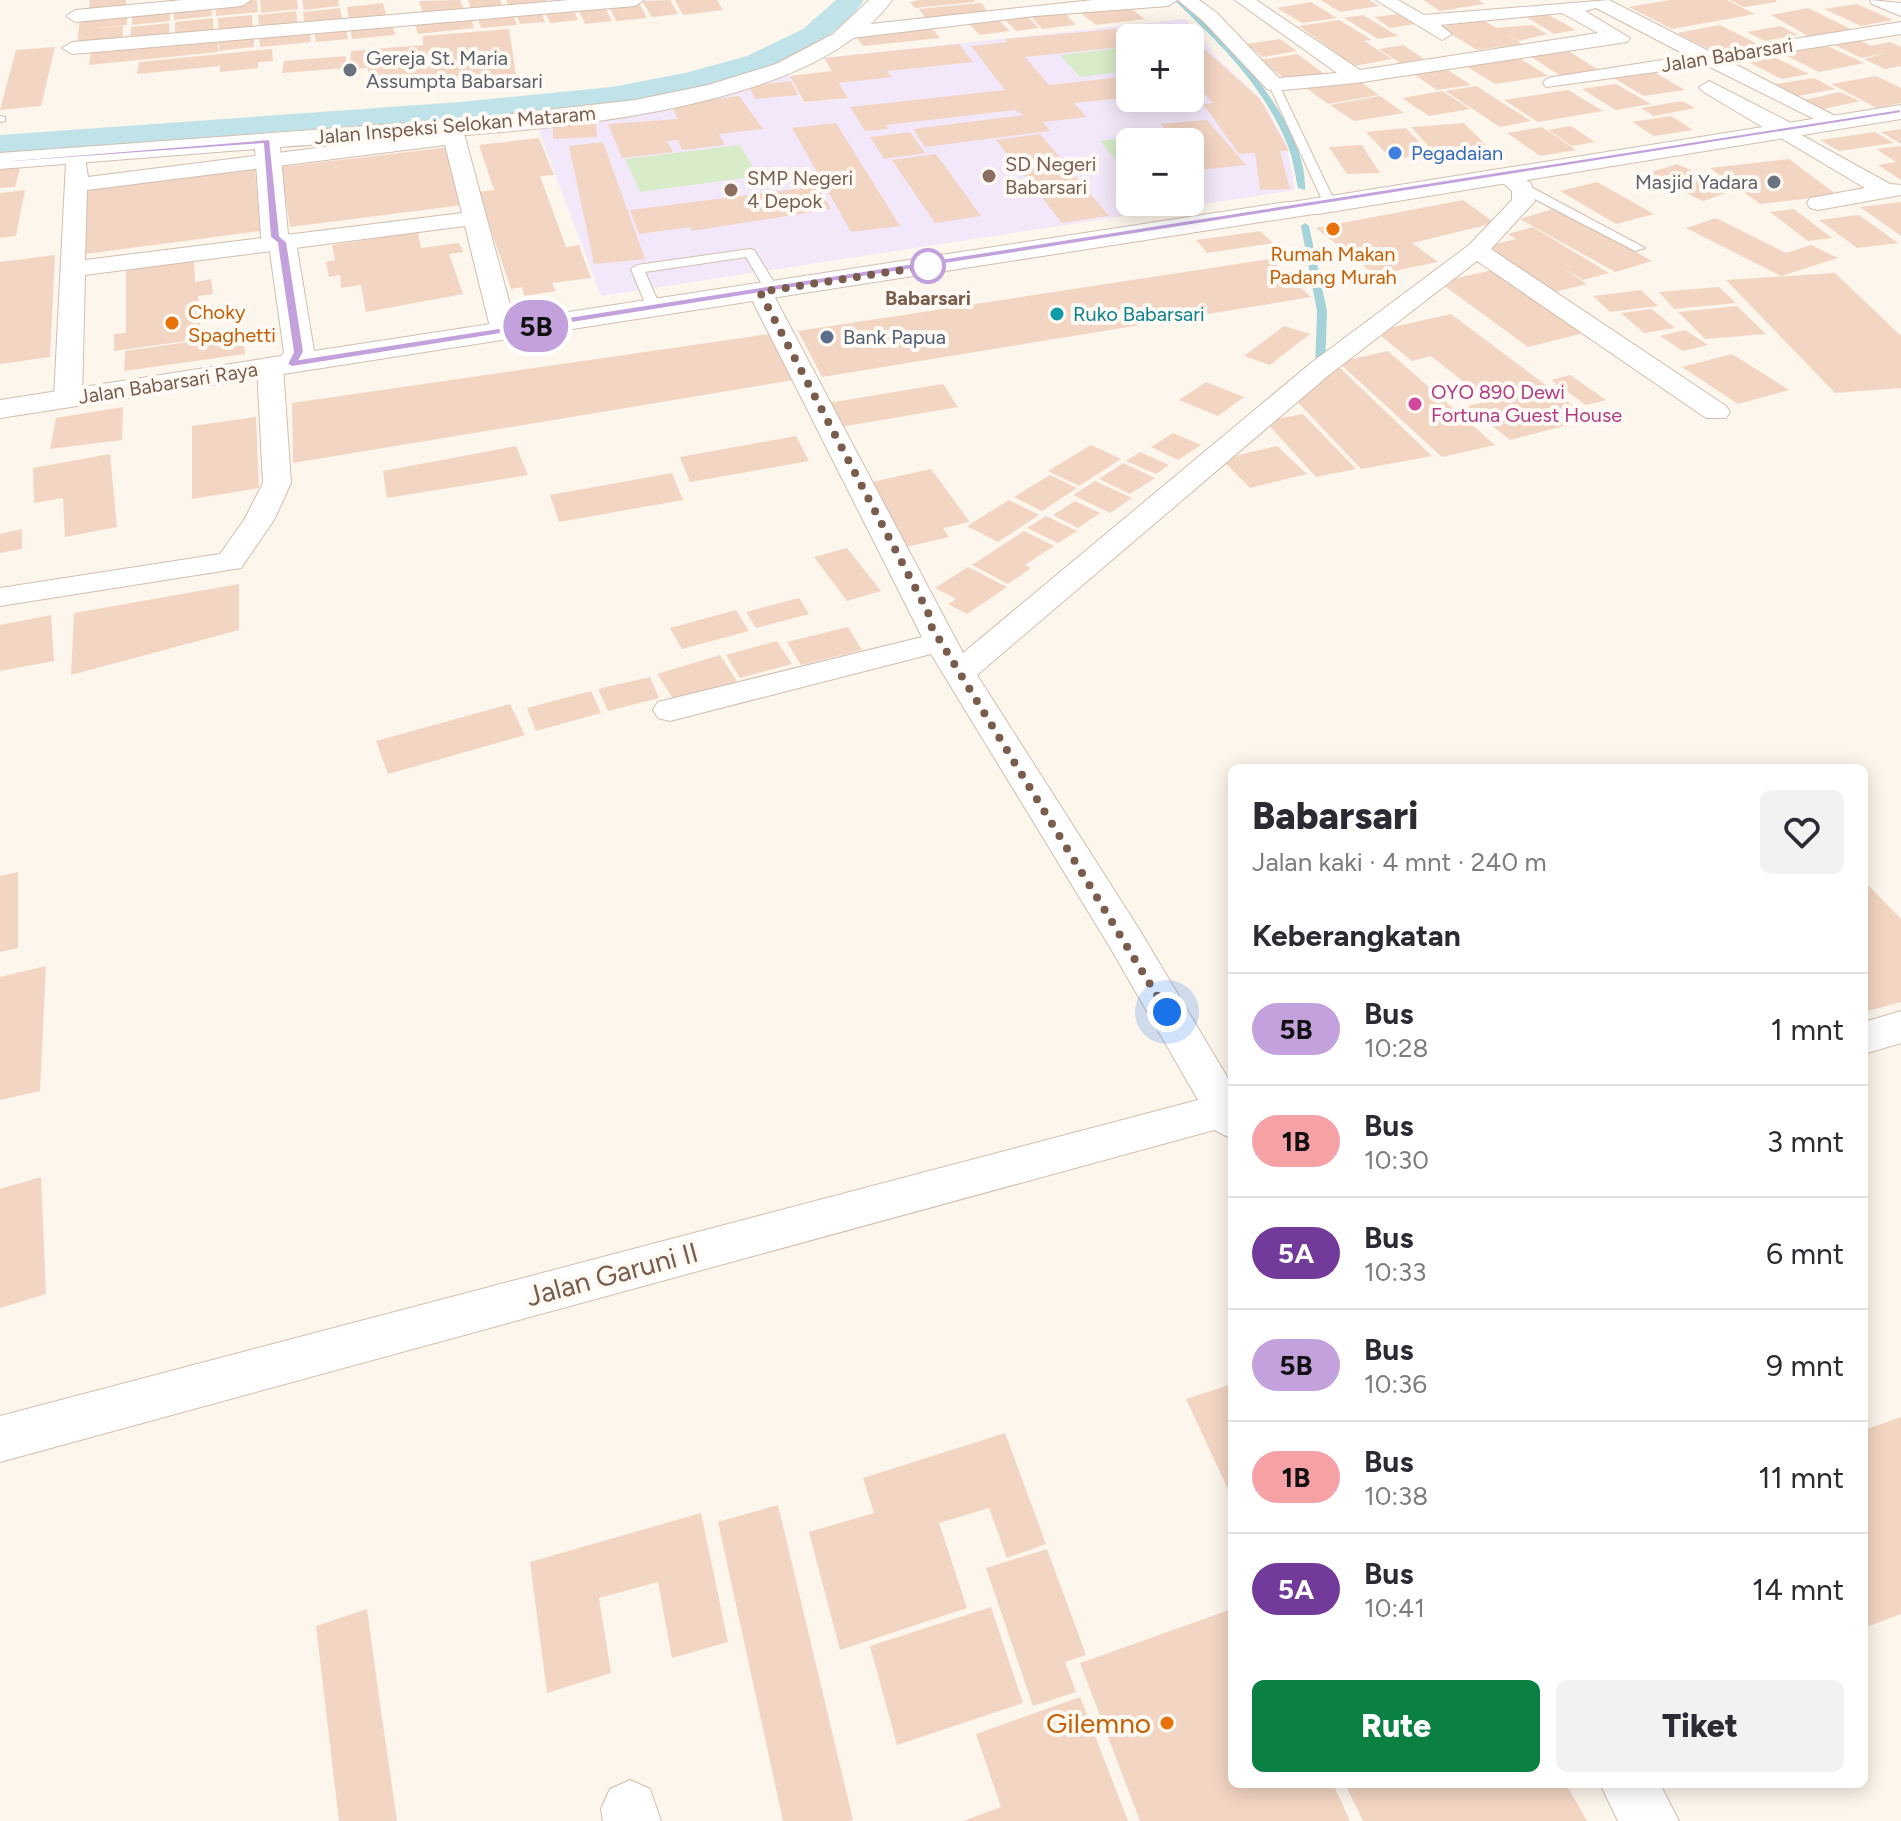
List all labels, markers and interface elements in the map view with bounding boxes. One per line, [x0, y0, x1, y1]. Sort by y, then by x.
map controls [1116, 24, 1204, 216]
button: + [1116, 24, 1204, 112]
street label: Jalan Babarsari [1659, 33, 1795, 77]
place label: Gereja St. Maria Assumpta Babarsari [366, 46, 543, 93]
marker: Gereja St. Maria Assumpta Babarsari [341, 61, 359, 79]
street label: Jalan Inspeksi Selokan Mataram [313, 101, 597, 149]
button: − [1116, 128, 1204, 216]
place label: Pegadaian [1411, 141, 1503, 165]
marker: Pegadaian [1386, 144, 1404, 162]
place label: SD Negeri Babarsari [1005, 152, 1096, 199]
place label: SMP Negeri 4 Depok [747, 166, 853, 213]
marker: SD Negeri Babarsari [980, 167, 998, 185]
place label: Masjid Yadara [1635, 170, 1758, 194]
marker: Masjid Yadara [1765, 173, 1783, 191]
marker: SMP Negeri 4 Depok [722, 181, 740, 199]
marker: Rumah Makan Padang Murah [1324, 220, 1342, 238]
place label: Rumah Makan Padang Murah [1269, 242, 1397, 289]
marker: Babarsari [911, 249, 945, 283]
place label: Babarsari [885, 286, 971, 310]
place label: Choky Spaghetti [188, 300, 276, 347]
line badge: 5B [500, 300, 572, 352]
place label: Ruko Babarsari [1073, 302, 1205, 326]
marker: Ruko Babarsari [1048, 305, 1066, 323]
text: 5B [519, 309, 553, 343]
marker: Choky Spaghetti [163, 314, 181, 332]
place label: Bank Papua [843, 325, 946, 349]
marker: Bank Papua [818, 328, 836, 346]
street label: Jalan Babarsari Raya [77, 357, 259, 409]
place label: OYO 890 Dewi Fortuna Guest House [1431, 380, 1622, 427]
marker: OYO 890 Dewi Fortuna Guest House [1406, 395, 1424, 413]
button: heart [1760, 790, 1844, 874]
text: Babarsari [1252, 793, 1419, 839]
text: Jalan kaki · 4 mnt · 240 m [1252, 846, 1547, 878]
text: Keberangkatan [1252, 917, 1461, 954]
your location [1147, 992, 1187, 1032]
text: Bus [1364, 995, 1413, 1032]
text: 1 mnt [1771, 1011, 1844, 1048]
text: 5B [1279, 1012, 1313, 1046]
text: 10:28 [1364, 1032, 1428, 1064]
text: Bus [1364, 1107, 1413, 1144]
text: 3 mnt [1767, 1123, 1844, 1160]
text: 1B [1282, 1124, 1310, 1158]
text: 10:30 [1364, 1144, 1429, 1176]
text: Bus [1364, 1219, 1413, 1256]
street label: Jalan Garuni II [522, 1235, 702, 1313]
text: 6 mnt [1766, 1235, 1844, 1272]
text: 5A [1278, 1236, 1314, 1270]
text: 10:33 [1364, 1256, 1426, 1288]
text: Bus [1364, 1331, 1413, 1368]
text: 9 mnt [1766, 1347, 1844, 1384]
text: 5B [1279, 1348, 1313, 1382]
text: 10:36 [1364, 1368, 1427, 1400]
text: Bus [1364, 1443, 1413, 1480]
text: 11 mnt [1758, 1459, 1844, 1496]
text: 1B [1282, 1460, 1310, 1494]
text: 10:38 [1364, 1480, 1428, 1512]
text: Bus [1364, 1555, 1413, 1592]
text: 14 mnt [1752, 1571, 1844, 1608]
text: 5A [1278, 1572, 1314, 1606]
text: 10:41 [1364, 1592, 1425, 1624]
button: Rute [1252, 1680, 1540, 1772]
button: Tiket [1556, 1680, 1844, 1772]
place label: Gilemno [1046, 1706, 1151, 1740]
marker: Gilemno [1158, 1714, 1176, 1732]

